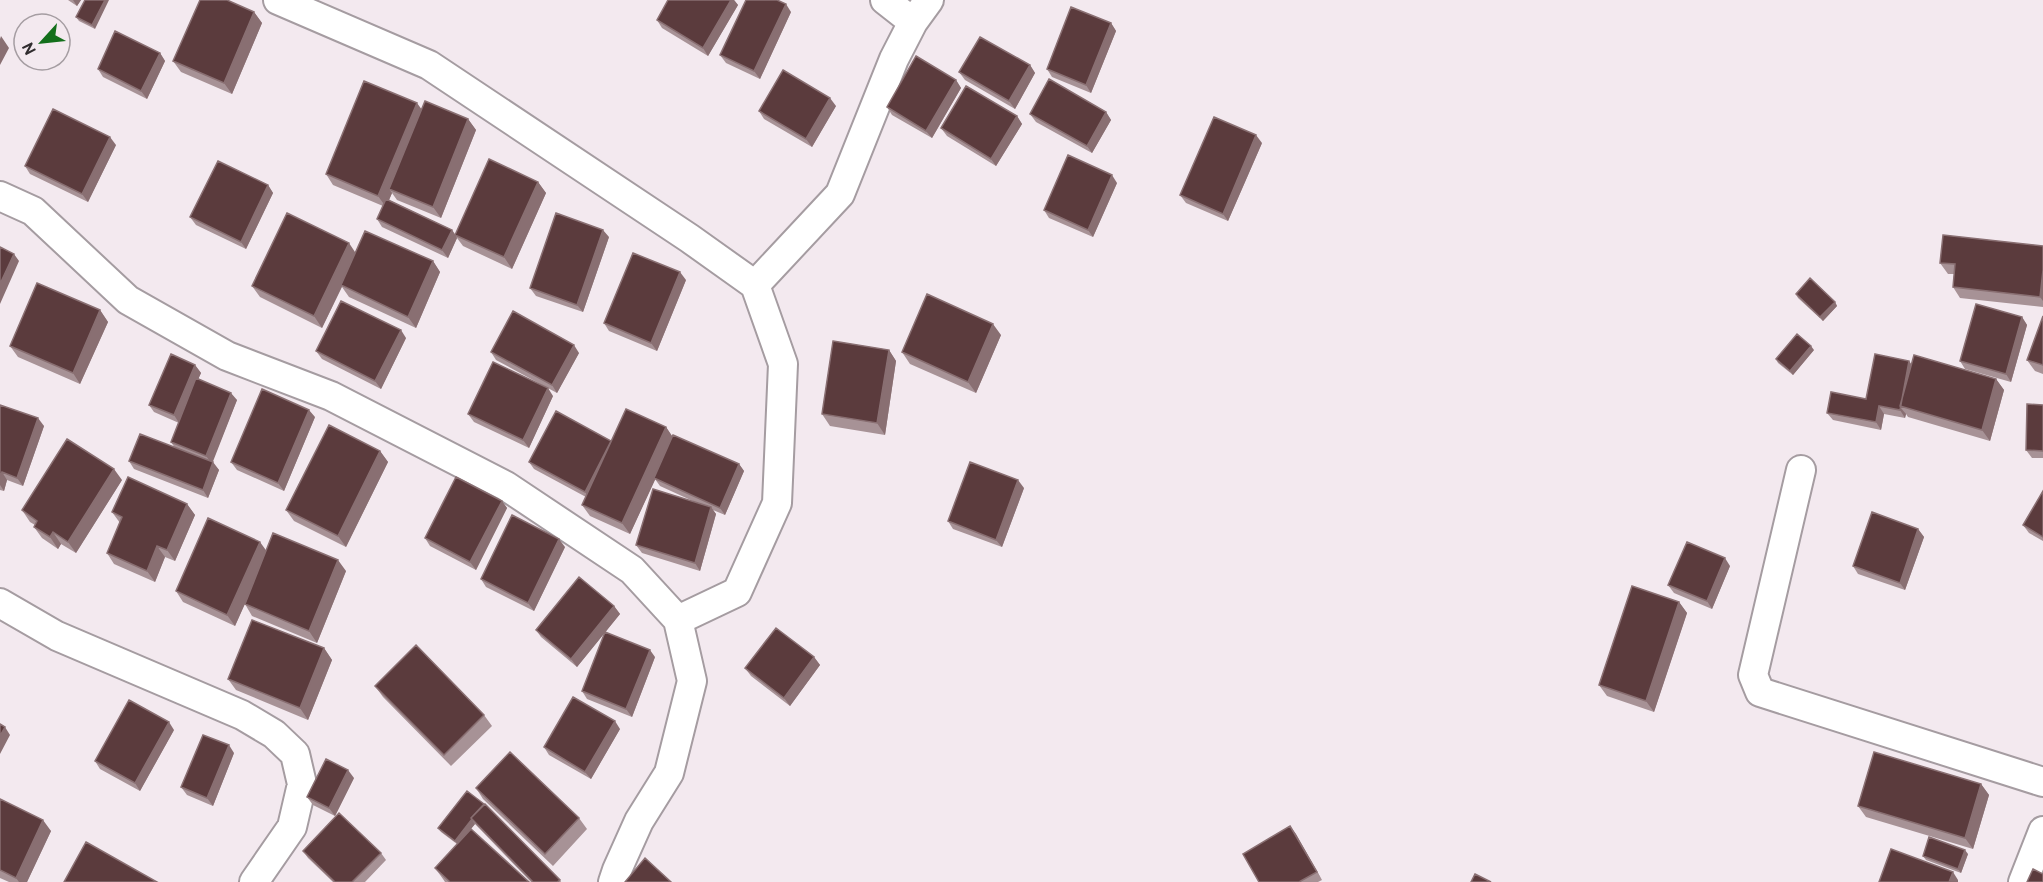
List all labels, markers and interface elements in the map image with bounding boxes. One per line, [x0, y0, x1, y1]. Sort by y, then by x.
north arrow [12, 12, 72, 72]
text: N [19, 38, 42, 58]

